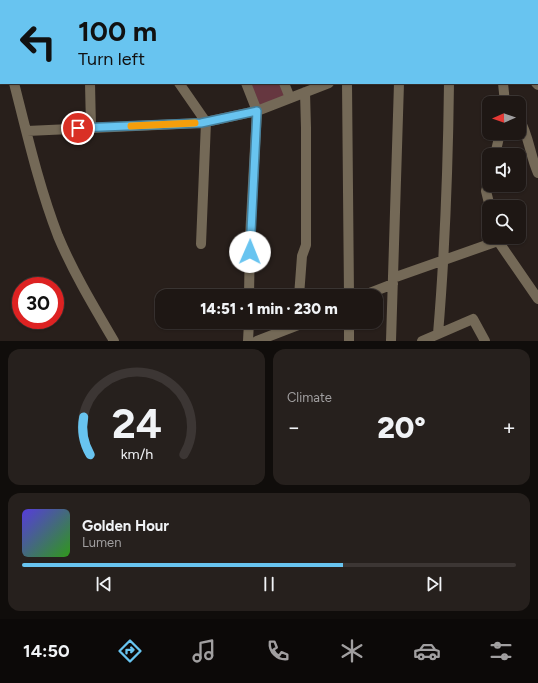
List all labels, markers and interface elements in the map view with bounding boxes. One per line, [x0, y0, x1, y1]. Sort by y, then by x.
text: 100 m [78, 14, 157, 48]
icon: left [12, 16, 64, 68]
text: Turn left [78, 48, 145, 70]
north arrow [482, 96, 526, 140]
map controls [482, 96, 526, 244]
pin [61, 111, 95, 145]
icon: arrive [67, 117, 89, 139]
button: sound [482, 148, 526, 192]
button: search [482, 200, 526, 244]
position arrow [229, 231, 271, 273]
speed limit sign: 30 [12, 277, 64, 329]
text: 14:51 · 1 min · 230 m [200, 300, 338, 318]
text: Climate [287, 390, 332, 405]
text: 24 [111, 398, 162, 448]
text: 20° [377, 409, 426, 446]
text: − [287, 414, 301, 441]
text: + [502, 414, 516, 441]
text: km/h [120, 445, 153, 463]
text: Golden Hour [82, 517, 169, 535]
text: Lumen [82, 535, 121, 550]
icon: previous [93, 573, 115, 595]
icon: pause [258, 573, 280, 595]
icon: next [423, 573, 445, 595]
icon: directions [116, 637, 144, 665]
icon: music [190, 637, 218, 665]
icon: phone [264, 637, 292, 665]
icon: climate [338, 637, 366, 665]
icon: car [413, 637, 441, 665]
icon: filters [487, 637, 515, 665]
text: 14:50 [23, 640, 70, 662]

